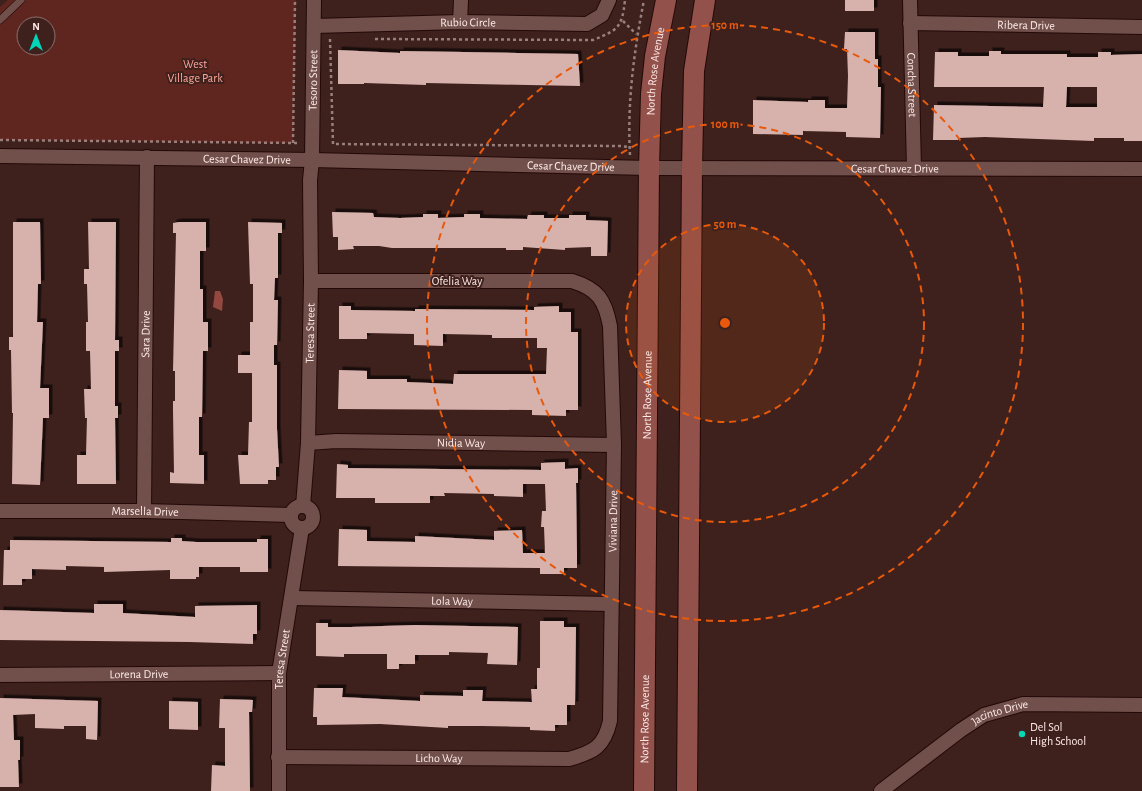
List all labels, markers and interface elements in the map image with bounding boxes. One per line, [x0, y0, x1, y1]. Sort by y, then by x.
north arrow [16, 16, 56, 56]
street label: Rubio Circle [440, 16, 496, 29]
text: 150 m [711, 19, 739, 31]
street label: Ribera Drive [997, 19, 1055, 31]
text: N [32, 21, 40, 32]
street label: North Rose Avenue [644, 26, 667, 116]
street label: Tesoro Street [307, 50, 319, 111]
street label: Concha Street [905, 52, 919, 118]
park label: West Village Park [167, 58, 223, 84]
text: 100 m [711, 118, 739, 130]
street label: Cesar Chavez Drive [203, 153, 291, 166]
street label: Cesar Chavez Drive [527, 159, 615, 173]
street label: Cesar Chavez Drive [851, 162, 939, 175]
text: 50 m [714, 218, 737, 230]
street label: Ofelia Way [432, 275, 482, 288]
street label: Teresa Street [303, 303, 317, 363]
street label: Sara Drive [139, 310, 152, 358]
centre of rings [718, 316, 732, 330]
street label: North Rose Avenue [641, 351, 654, 439]
street label: Nidia Way [437, 436, 485, 450]
street label: Viviana Drive [606, 490, 619, 552]
street label: Marsella Drive [111, 505, 179, 518]
street label: Lola Way [431, 595, 473, 608]
street label: Teresa Street [273, 628, 292, 689]
street label: Lorena Drive [110, 668, 168, 680]
street label: North Rose Avenue [638, 675, 651, 763]
street label: Jacinto Drive [969, 698, 1028, 728]
place label: Del Sol High School [1030, 721, 1086, 747]
marker: Del Sol High School [1017, 729, 1027, 739]
street label: Licho Way [415, 752, 463, 765]

